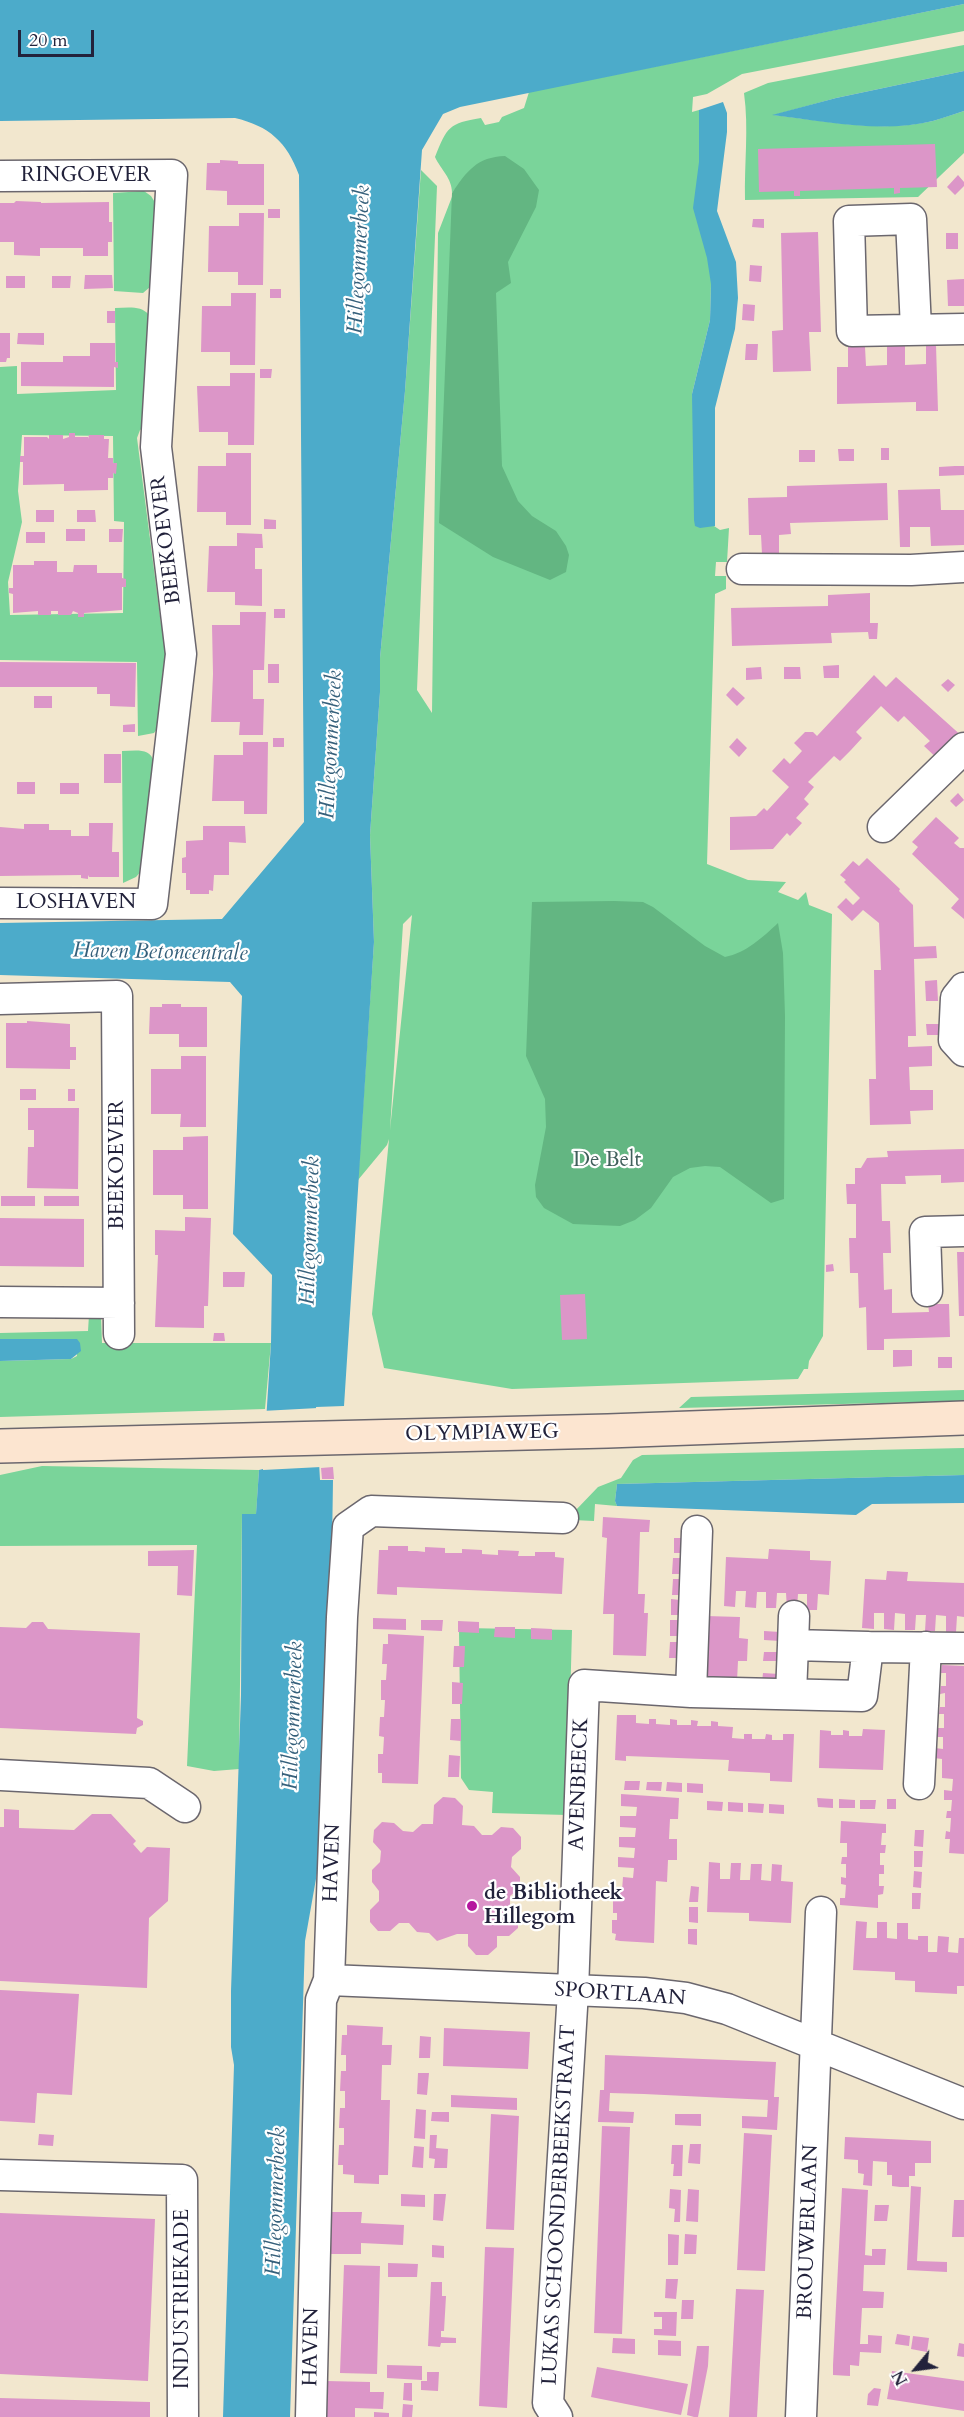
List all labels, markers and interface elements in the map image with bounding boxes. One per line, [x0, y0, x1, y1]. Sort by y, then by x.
scale bar [21, 18, 98, 56]
text: 20 m [29, 28, 68, 53]
street label: RINGOEVER [21, 163, 151, 189]
water label: Hillegommerbeek [343, 185, 377, 335]
street label: BEEKOEVER [147, 474, 187, 606]
water label: Hillegommerbeek [315, 670, 349, 820]
street label: LOSHAVEN [16, 890, 136, 916]
water label: Haven Betoncentrale [72, 938, 248, 968]
street label: BEEKOEVER [105, 1100, 131, 1230]
park label: De Belt [573, 1148, 641, 1174]
water label: Hillegommerbeek [295, 1156, 327, 1306]
street label: OLYMPIAWEG [405, 1420, 559, 1448]
water label: Hillegommerbeek [278, 1641, 310, 1791]
street label: AVENBEECK [565, 1717, 595, 1851]
street label: HAVEN [319, 1823, 347, 1903]
place label: de Bibliotheek Hillegom [484, 1881, 623, 1931]
marker: de Bibliotheek Hillegom [465, 1899, 479, 1913]
street label: SPORTLAAN [554, 1978, 686, 2012]
street label: LUKAS SCHOONDERBEEKSTRAAT [538, 2024, 582, 2386]
water label: Hillegommerbeek [261, 2127, 293, 2277]
street label: BROUWERLAAN [793, 2144, 825, 2320]
street label: INDUSTRIEKADE [170, 2209, 196, 2389]
street label: HAVEN [299, 2307, 325, 2387]
north arrow [886, 2339, 946, 2399]
text: N [887, 2366, 913, 2389]

